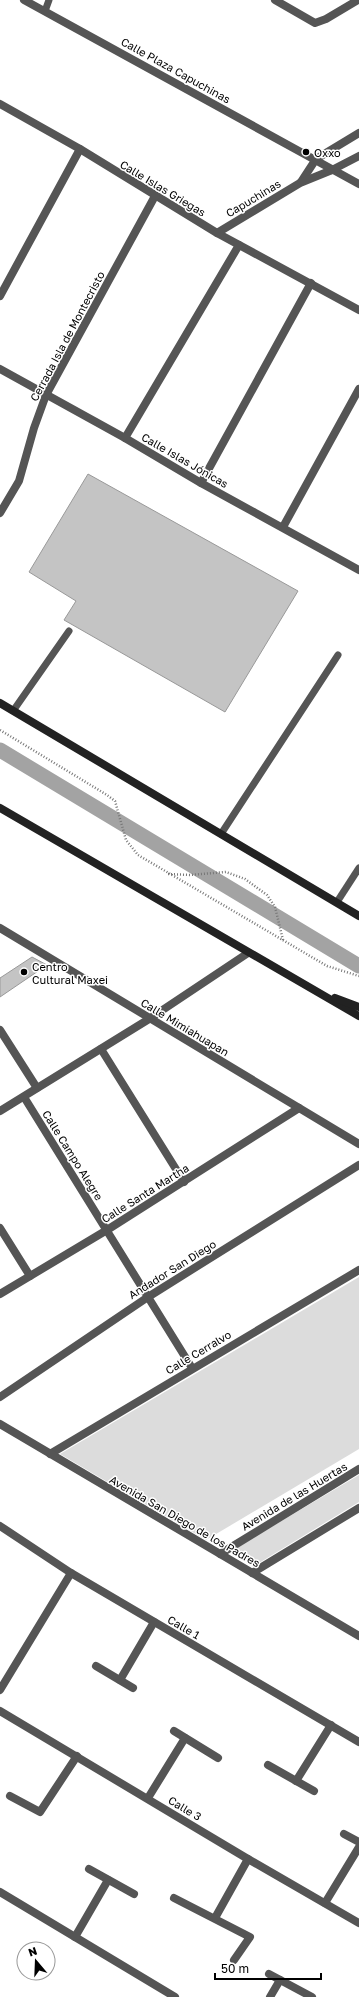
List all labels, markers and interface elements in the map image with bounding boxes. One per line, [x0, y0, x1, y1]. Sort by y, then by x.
street label: Calle Plaza Capuchinas [119, 35, 233, 106]
place label: Oxxo [314, 146, 341, 159]
marker: Oxxo [301, 147, 311, 157]
street label: Calle Islas Griegas [118, 157, 208, 219]
street label: Capuchinas [223, 176, 283, 219]
street label: Cerrada Isla de Montecristo [27, 268, 107, 403]
street label: Calle Islas Jónicas [139, 430, 231, 490]
place label: Centro Cultural Maxei [32, 960, 108, 986]
marker: Centro Cultural Maxei [19, 967, 29, 977]
street label: Calle Mimiahuapan [139, 996, 231, 1058]
street label: Calle Campo Alegre [40, 1108, 106, 1202]
street label: Calle Santa Martha [99, 1161, 191, 1225]
street label: Andador San Diego [126, 1237, 218, 1301]
street label: Calle Cerralvo [163, 1327, 233, 1377]
street label: Avenida de las Huertas [239, 1459, 349, 1533]
street label: Avenida San Diego de los Padres [108, 1473, 263, 1570]
street label: Calle 1 [166, 1613, 202, 1641]
street label: Calle 3 [166, 1793, 204, 1823]
north arrow [16, 1941, 56, 1981]
text: N [27, 1944, 39, 1959]
scale bar [215, 1955, 321, 1981]
text: 50 m [221, 1961, 249, 1976]

